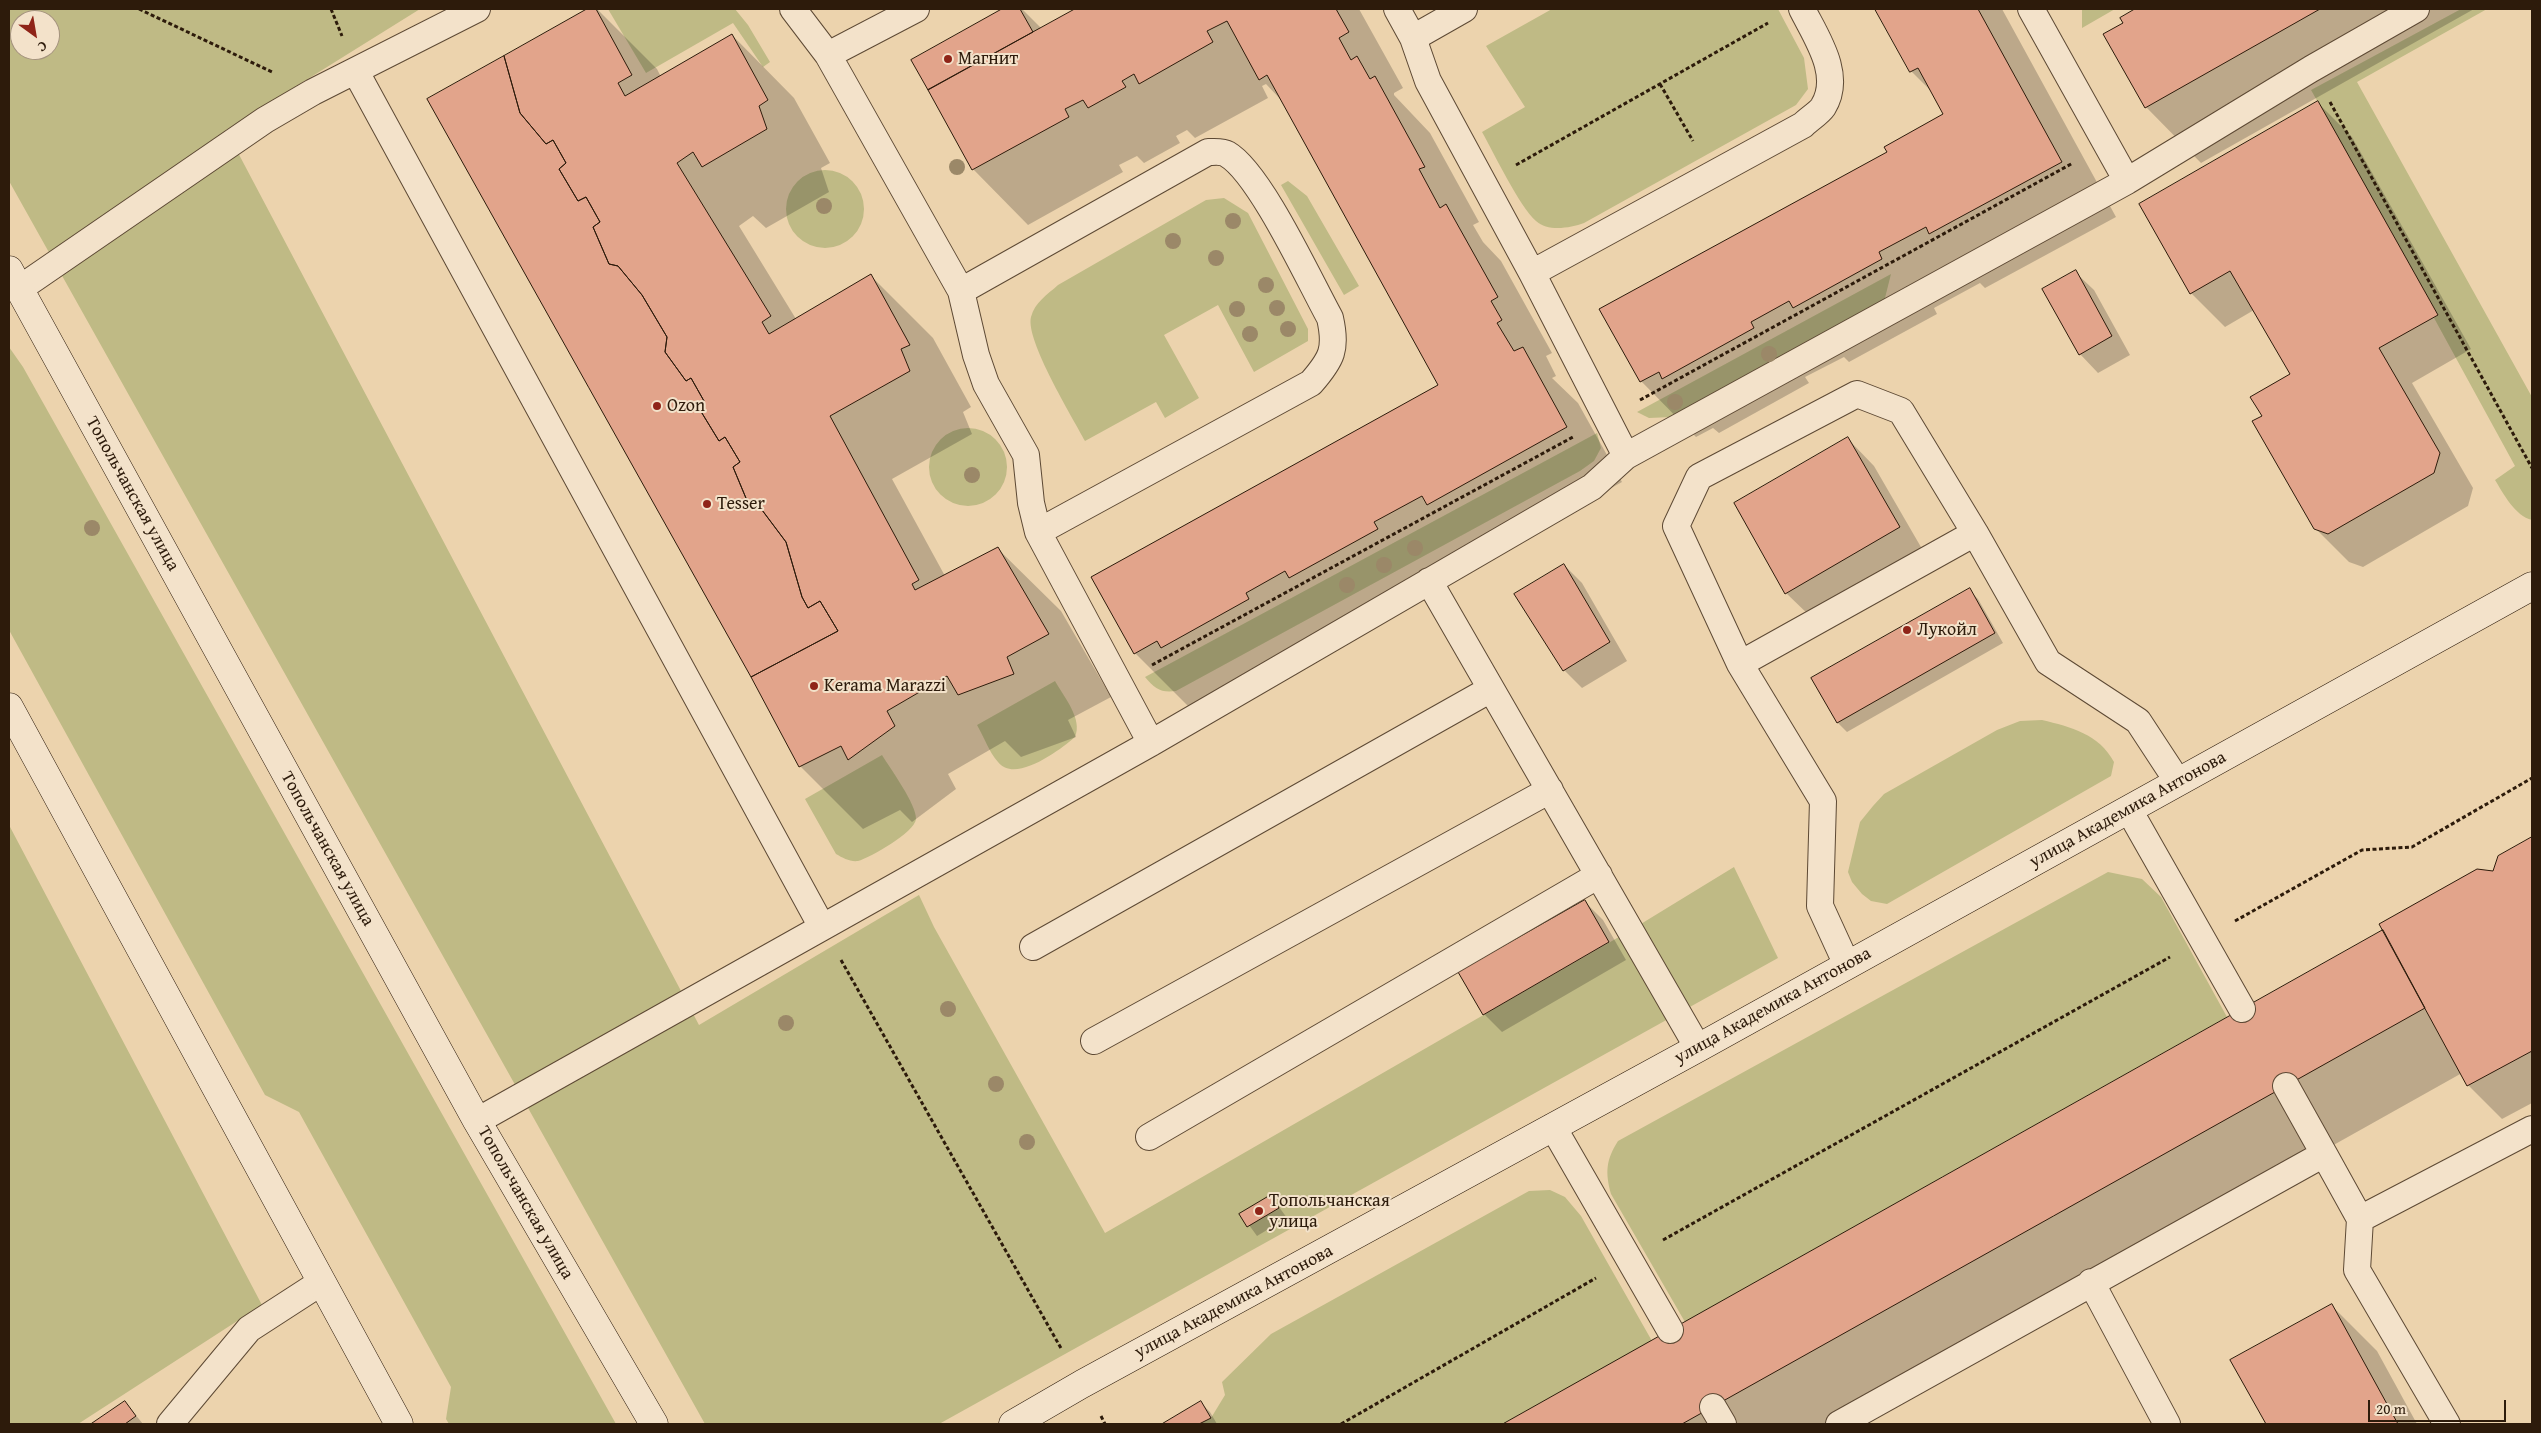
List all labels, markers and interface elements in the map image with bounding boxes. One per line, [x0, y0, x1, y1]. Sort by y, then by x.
north arrow [10, 10, 60, 60]
text: С [34, 36, 51, 57]
place label: Магнит [958, 48, 1018, 70]
marker: Магнит [942, 53, 954, 65]
place label: Ozon [667, 395, 705, 417]
marker: Ozon [651, 400, 663, 412]
street label: Топольчанская улица [81, 413, 183, 575]
place label: Tesser [717, 493, 765, 515]
marker: Tesser [701, 498, 713, 510]
place label: Лукойл [1917, 619, 1977, 641]
marker: Лукойл [1901, 624, 1913, 636]
place label: Kerama Marazzi [824, 675, 946, 697]
marker: Kerama Marazzi [808, 680, 820, 692]
street label: улица Академика Антонова [2026, 747, 2230, 873]
street label: Топольчанская улица [276, 768, 378, 930]
street label: улица Академика Антонова [1671, 943, 1875, 1069]
street label: Топольчанская улица [472, 1123, 578, 1283]
place label: Топольчанская улица [1269, 1190, 1390, 1232]
marker: Топольчанская улица [1253, 1205, 1265, 1217]
street label: улица Академика Антонова [1131, 1240, 1337, 1364]
scale bar [2371, 1390, 2508, 1422]
text: 20 m [2376, 1398, 2406, 1419]

